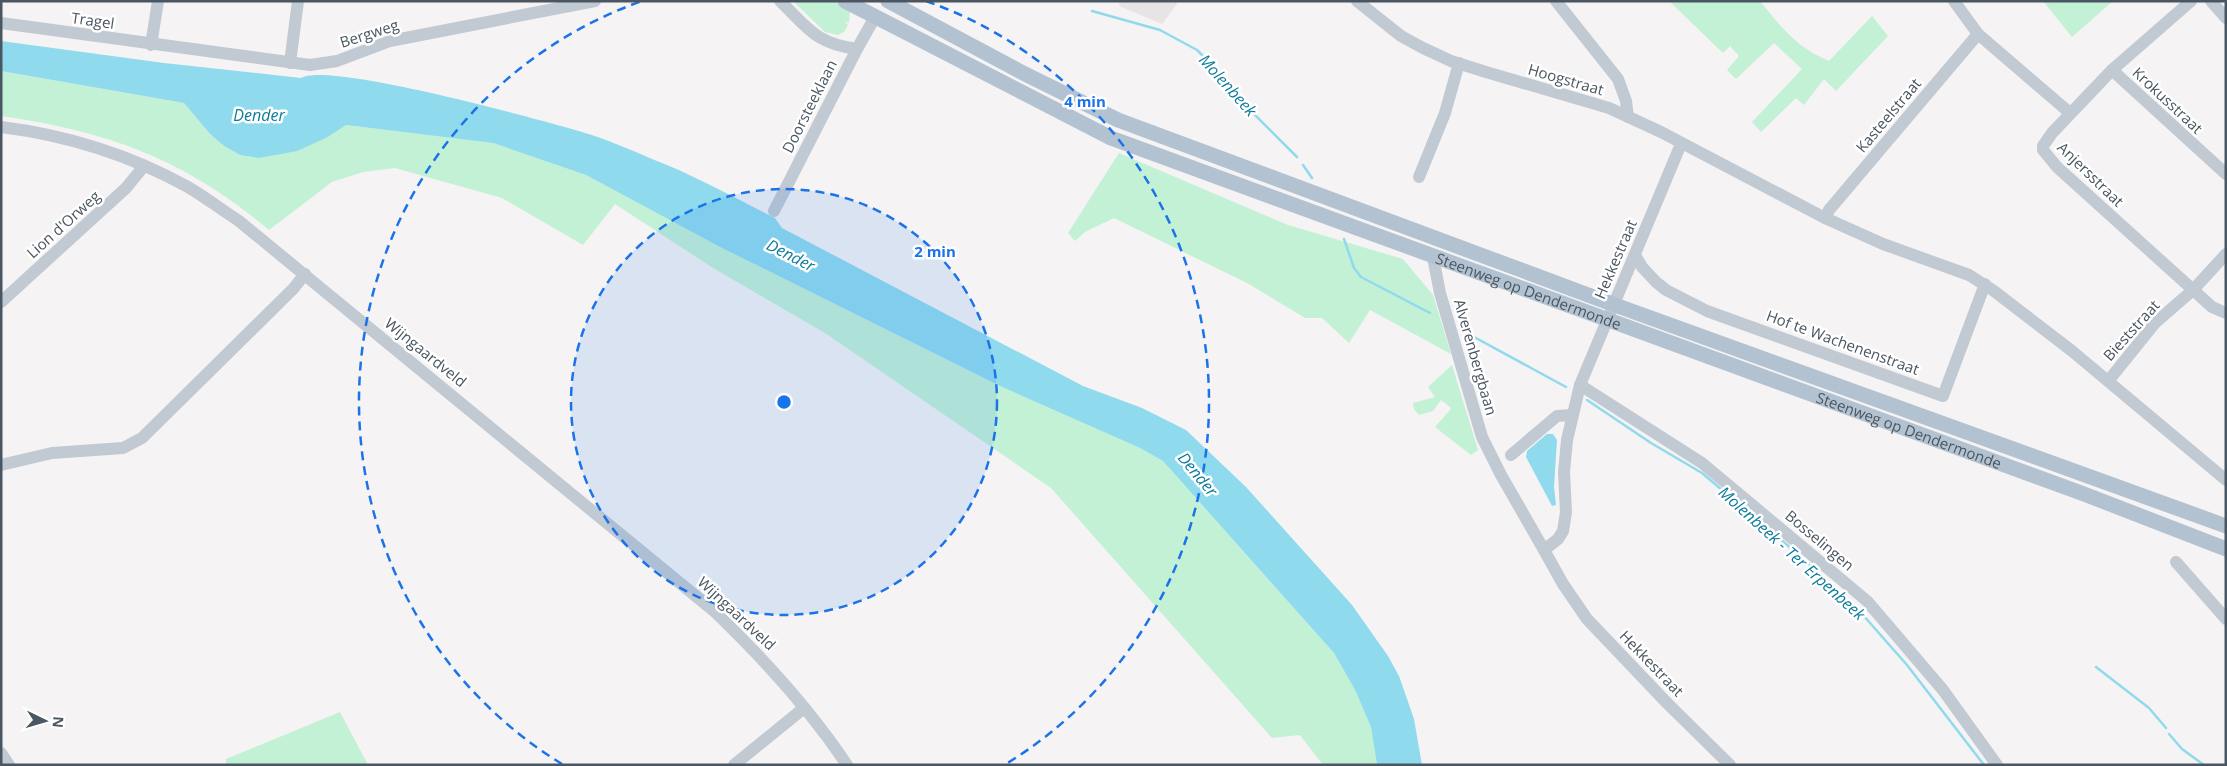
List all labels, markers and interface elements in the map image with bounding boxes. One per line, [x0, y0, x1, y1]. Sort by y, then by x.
street label: Tragel [70, 7, 116, 33]
street label: Bergweg [337, 14, 401, 52]
water label: Molenbeek [1194, 49, 1263, 122]
street label: Doorsteeklaan [777, 56, 841, 156]
street label: Hoogstraat [1526, 59, 1606, 99]
street label: Krokusstraat [2129, 62, 2207, 138]
street label: Kasteelstraat [1851, 74, 1925, 156]
text: 4 min [1064, 91, 1106, 111]
water label: Dender [233, 104, 285, 126]
street label: Anjersstraat [2054, 137, 2128, 211]
street label: Lion d'Orweg [22, 186, 104, 262]
street label: Hekkestraat [1589, 216, 1641, 302]
water label: Dender [763, 234, 820, 277]
text: 2 min [914, 241, 956, 261]
street label: Steenweg op Dendermonde [1433, 248, 1624, 334]
street label: Bieststraat [2098, 295, 2164, 365]
street label: Alverenbergbaan [1450, 297, 1502, 417]
street label: Hof te Wachenenstraat [1764, 305, 1922, 379]
street label: Wijngaardveld [381, 313, 471, 391]
street label: Steenweg op Dendermonde [1814, 387, 2005, 473]
centre of rings [775, 393, 793, 411]
water label: Dender [1173, 447, 1223, 501]
water label: Molenbeek - Ter Erpenbeek [1714, 481, 1871, 626]
street label: Bosselingen [1781, 505, 1859, 575]
street label: Wijngaardveld [694, 572, 780, 654]
street label: Hekkestraat [1616, 626, 1688, 700]
north arrow [20, 696, 70, 746]
text: N [48, 716, 68, 729]

